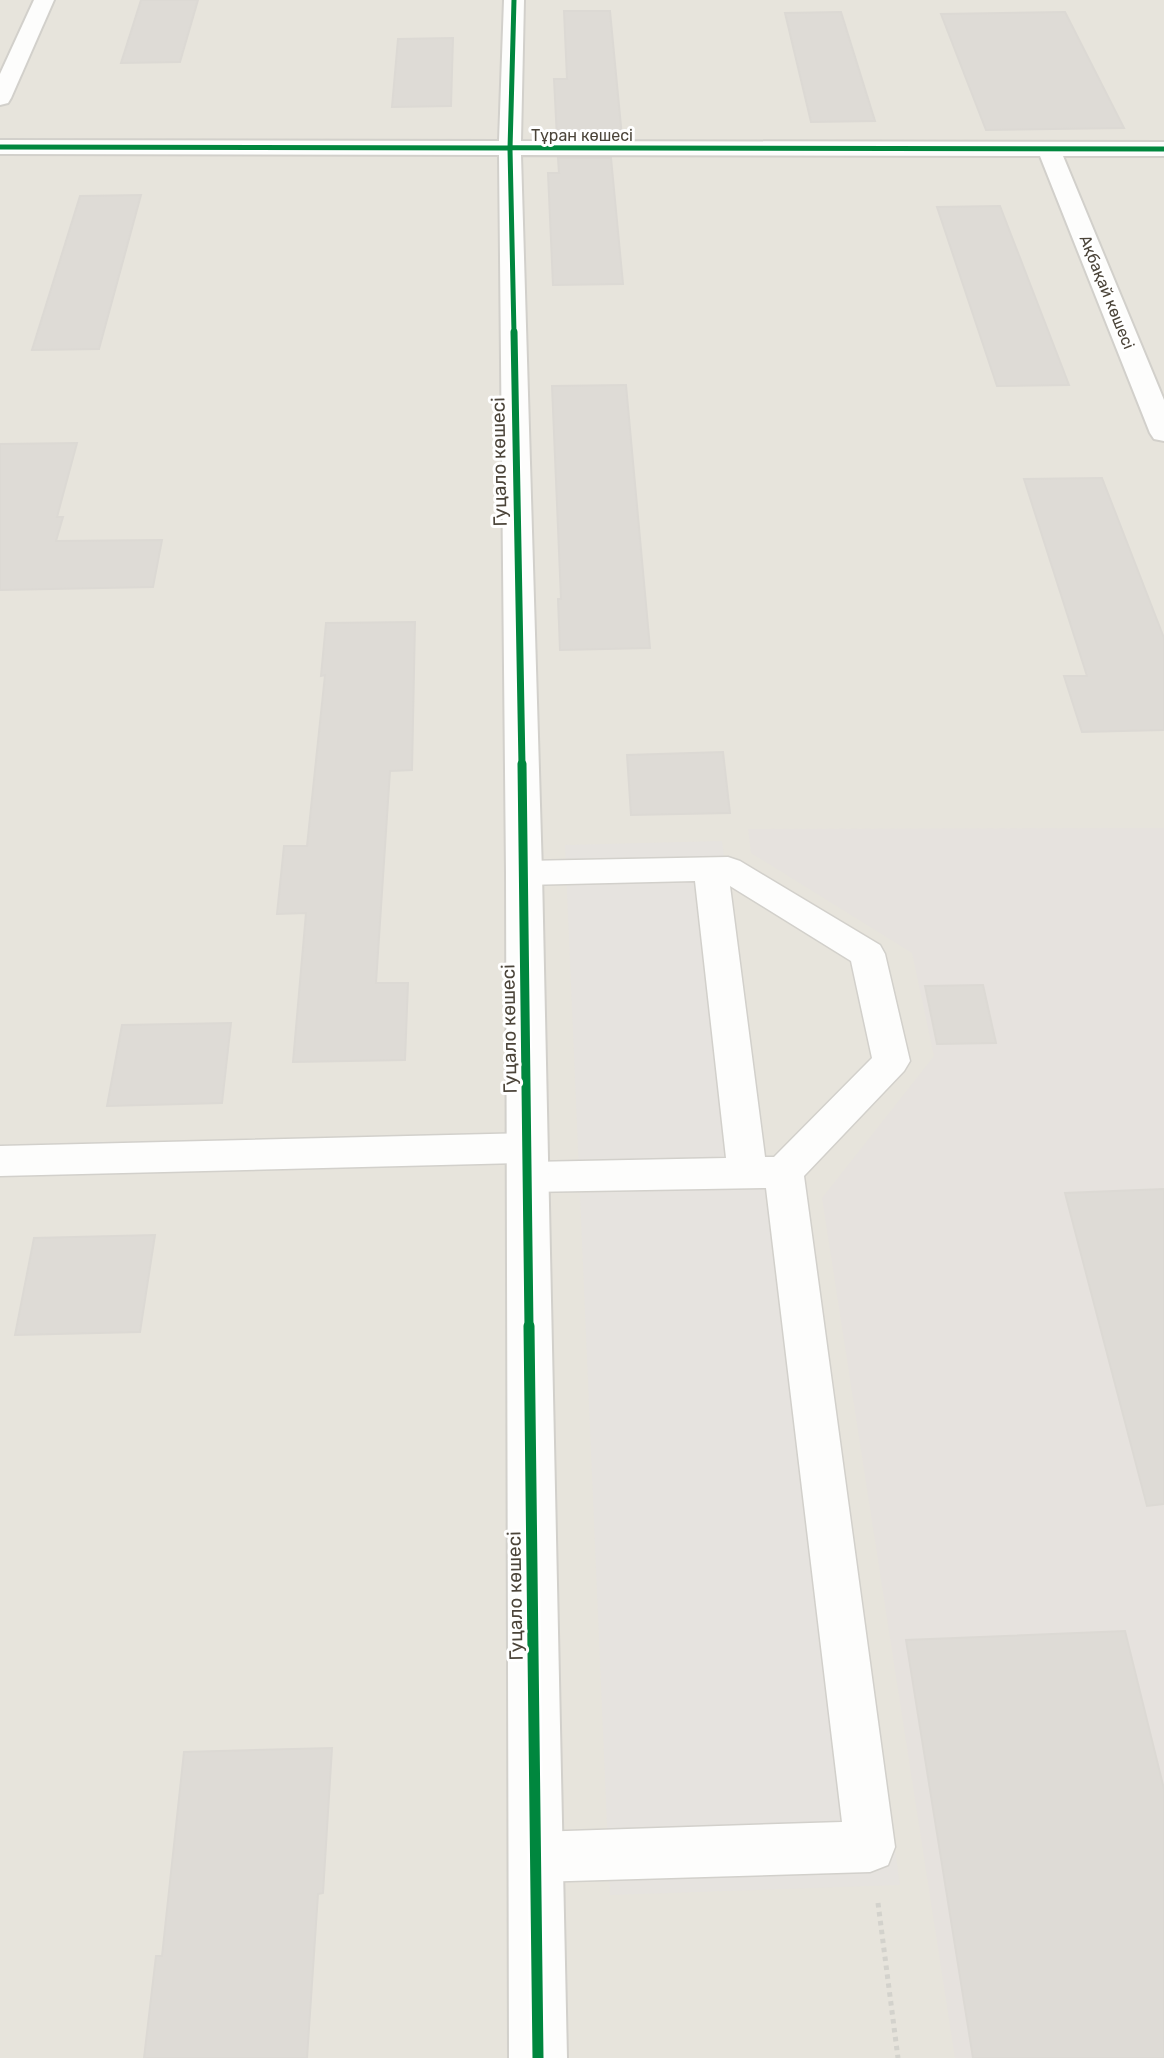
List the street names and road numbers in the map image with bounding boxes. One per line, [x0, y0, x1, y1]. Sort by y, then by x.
street label: Тұран көшесі [531, 126, 633, 145]
street label: Ақбақай көшесі [1075, 232, 1139, 352]
street label: Гуцало көшесі [486, 397, 512, 527]
street label: Гуцало көшесі [496, 964, 522, 1094]
street label: Гуцало көшесі [502, 1531, 528, 1661]

